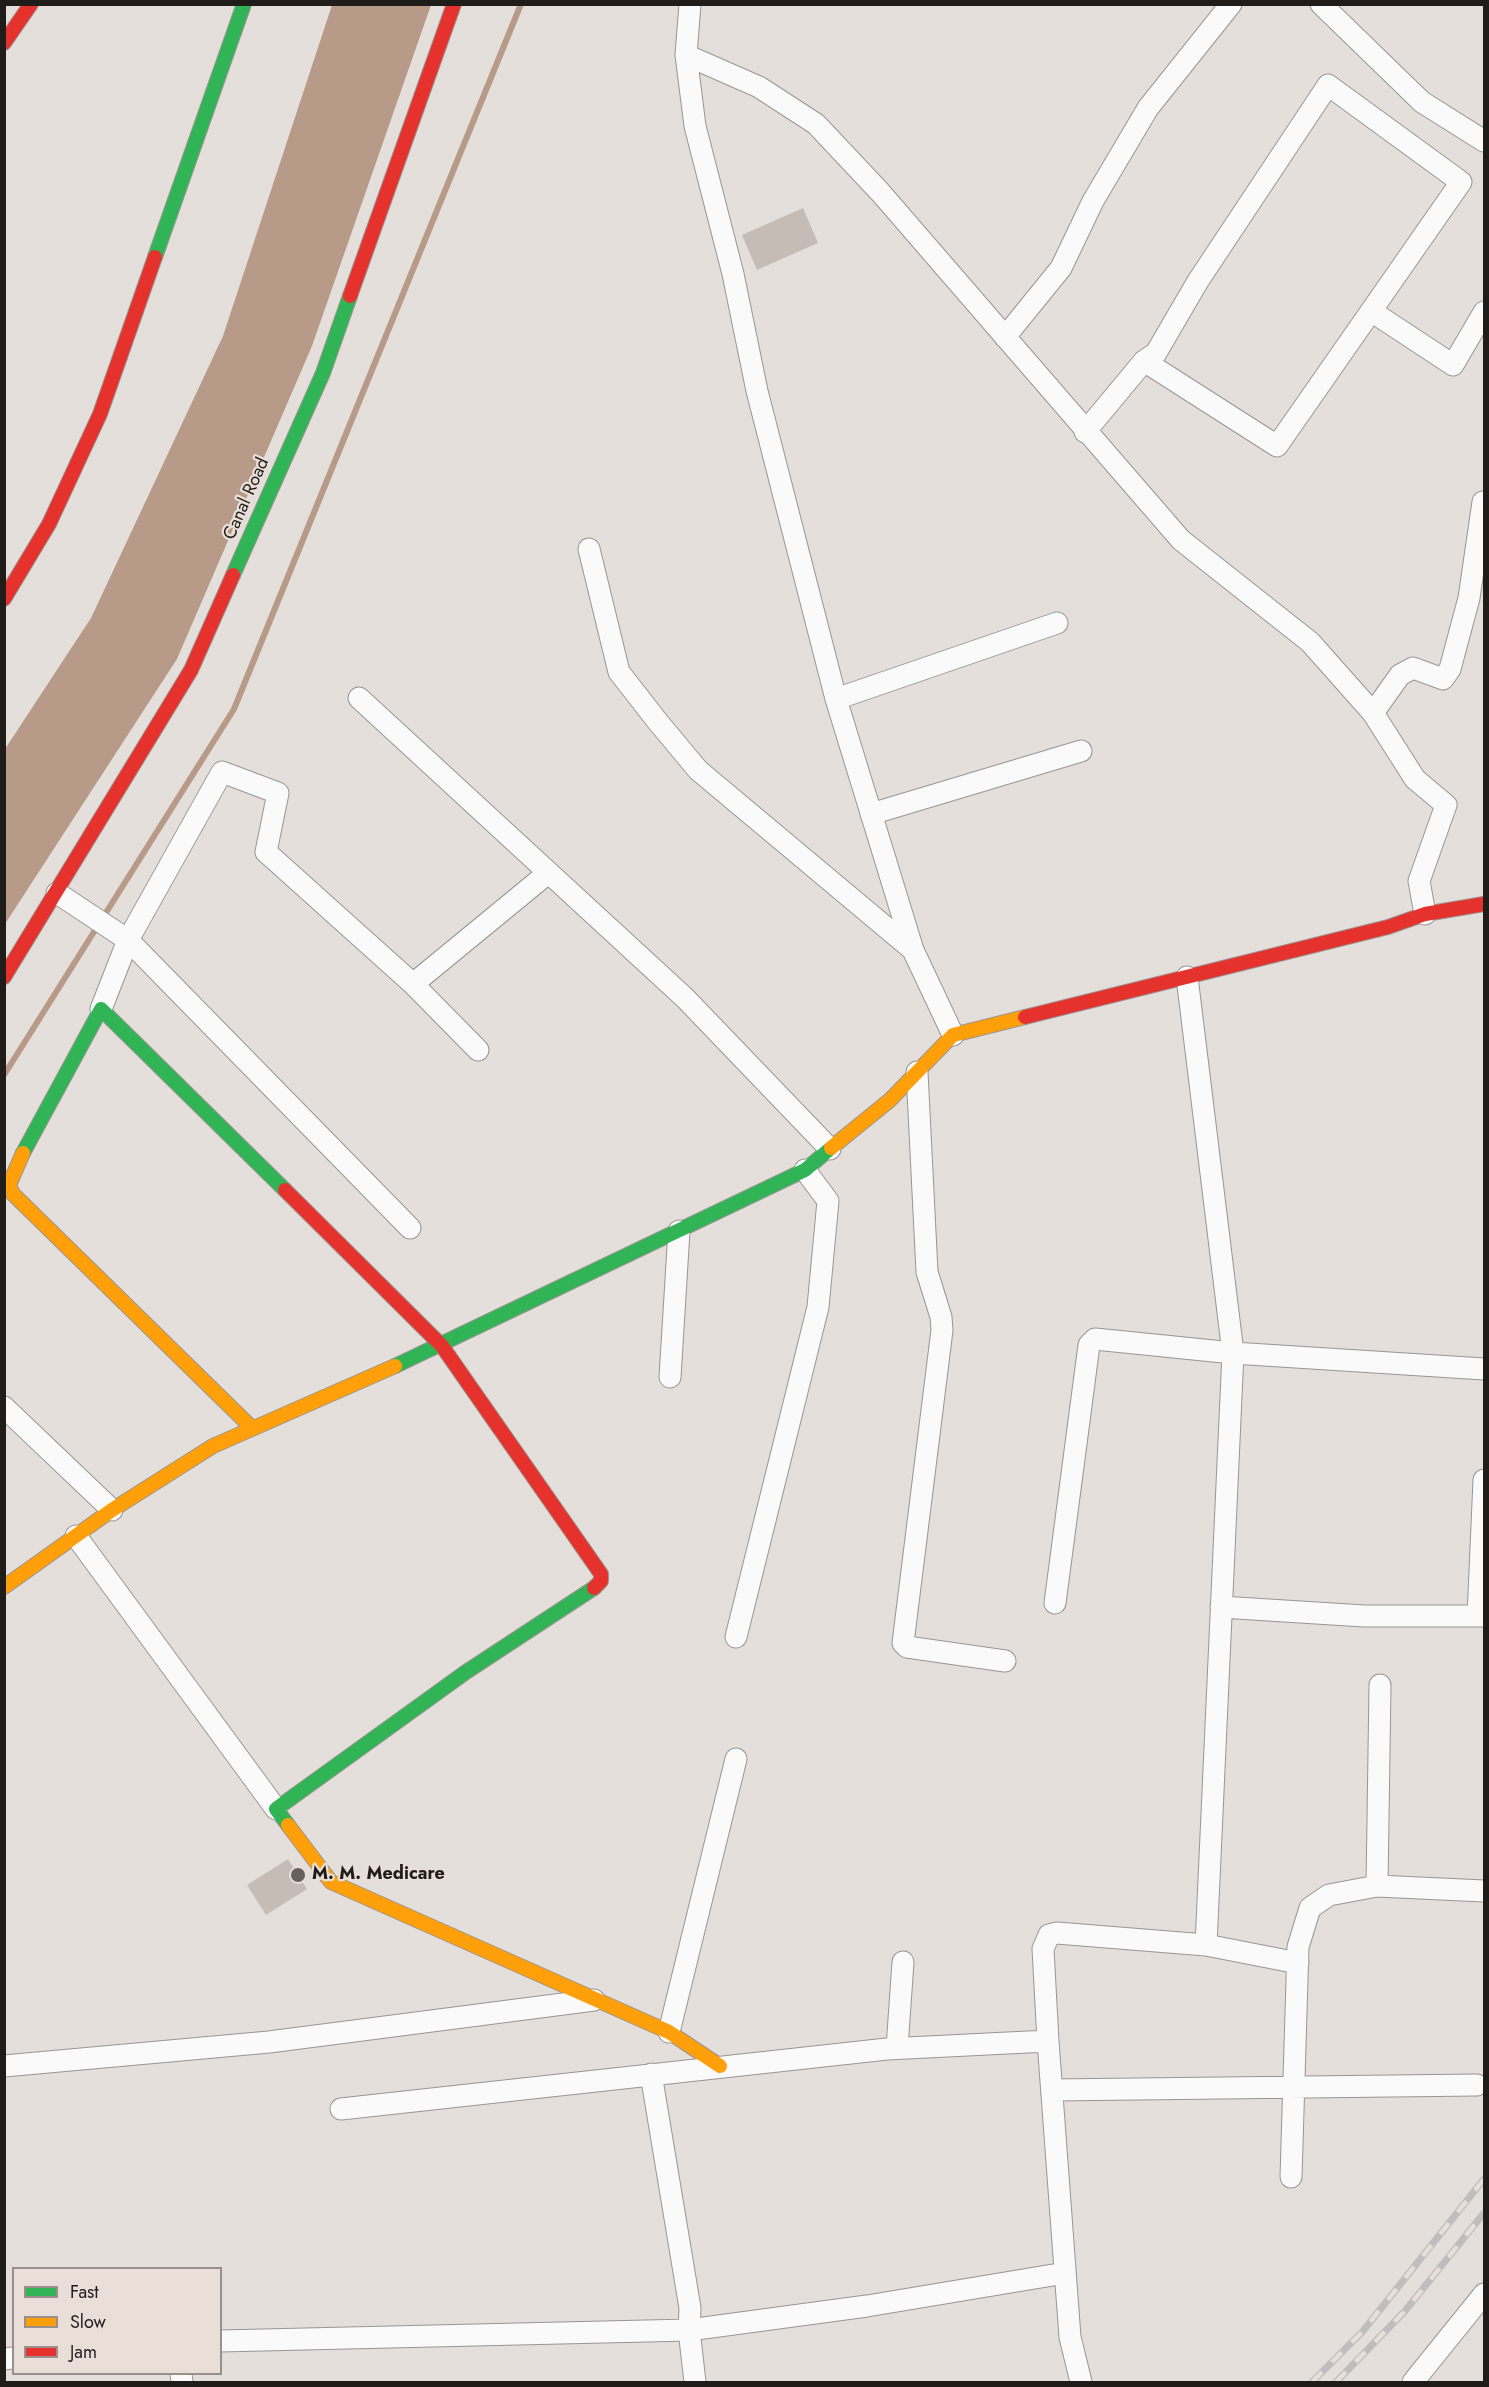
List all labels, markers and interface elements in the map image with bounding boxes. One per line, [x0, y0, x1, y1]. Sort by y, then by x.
street label: Canal Road [219, 455, 275, 543]
place label: M. M. Medicare [312, 1864, 445, 1886]
marker: M. M. Medicare [289, 1866, 307, 1884]
legend [12, 2267, 222, 2375]
text: Fast [70, 2279, 99, 2305]
text: Slow [70, 2309, 106, 2335]
text: Jam [70, 2339, 97, 2365]

